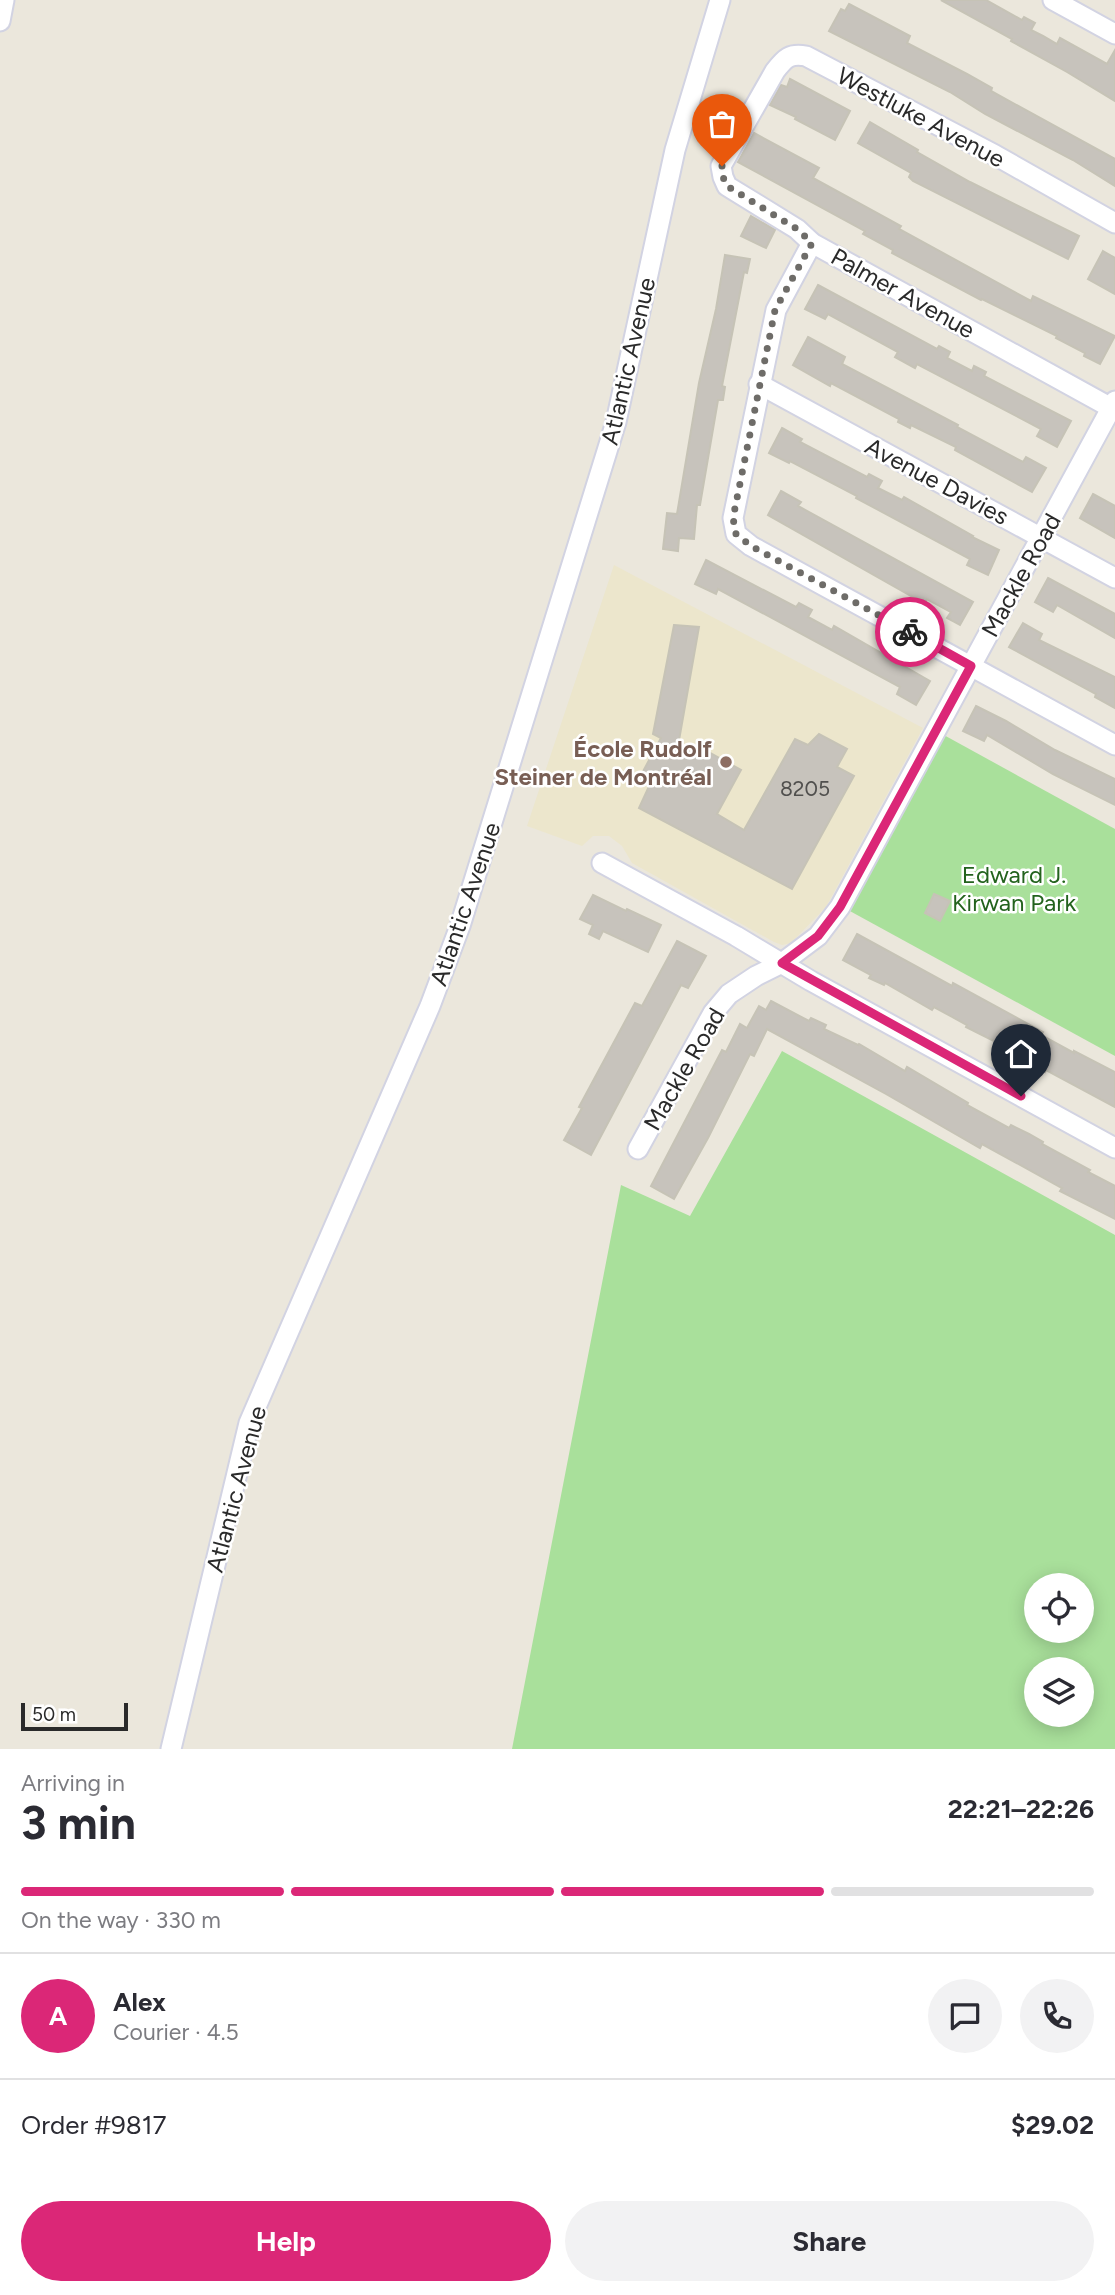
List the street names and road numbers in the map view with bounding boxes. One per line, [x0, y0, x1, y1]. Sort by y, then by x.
street label: Westluke Avenue [832, 61, 1010, 173]
street label: Palmer Avenue [826, 242, 980, 344]
street label: Atlantic Avenue [595, 274, 661, 448]
street label: Avenue Davies [860, 431, 1014, 531]
street label: Mackle Road [975, 508, 1067, 642]
street label: Atlantic Avenue [423, 818, 507, 990]
street label: Mackle Road [637, 1003, 731, 1135]
street label: Atlantic Avenue [200, 1403, 272, 1575]

